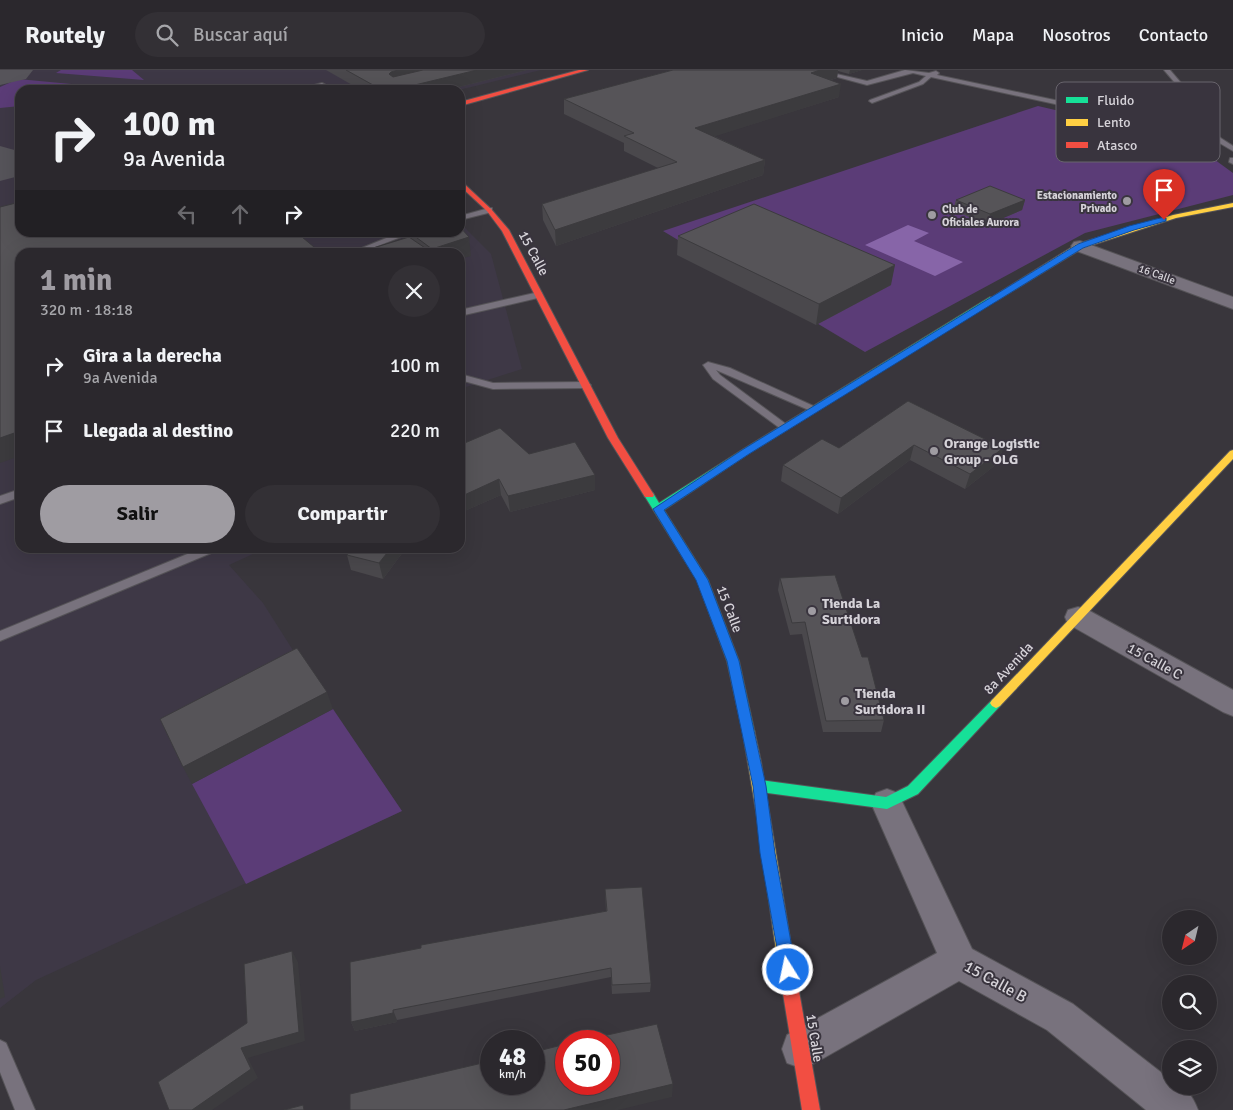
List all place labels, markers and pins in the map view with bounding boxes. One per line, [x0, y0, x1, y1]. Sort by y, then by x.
pin [1143, 169, 1185, 220]
place label: Estacionamiento Privado [1037, 189, 1117, 215]
marker: Estacionamiento Privado [1121, 195, 1133, 207]
place label: Club de Oficiales Aurora [942, 203, 1020, 229]
marker: Club de Oficiales Aurora [926, 209, 938, 221]
place label: Orange Logistic Group - OLG [944, 435, 1040, 468]
marker: Orange Logistic Group - OLG [928, 445, 940, 457]
place label: Tienda La Surtidora [822, 595, 880, 628]
marker: Tienda La Surtidora [806, 605, 818, 617]
place label: Tienda Surtidora II [855, 685, 925, 718]
marker: Tienda Surtidora II [839, 695, 851, 707]

